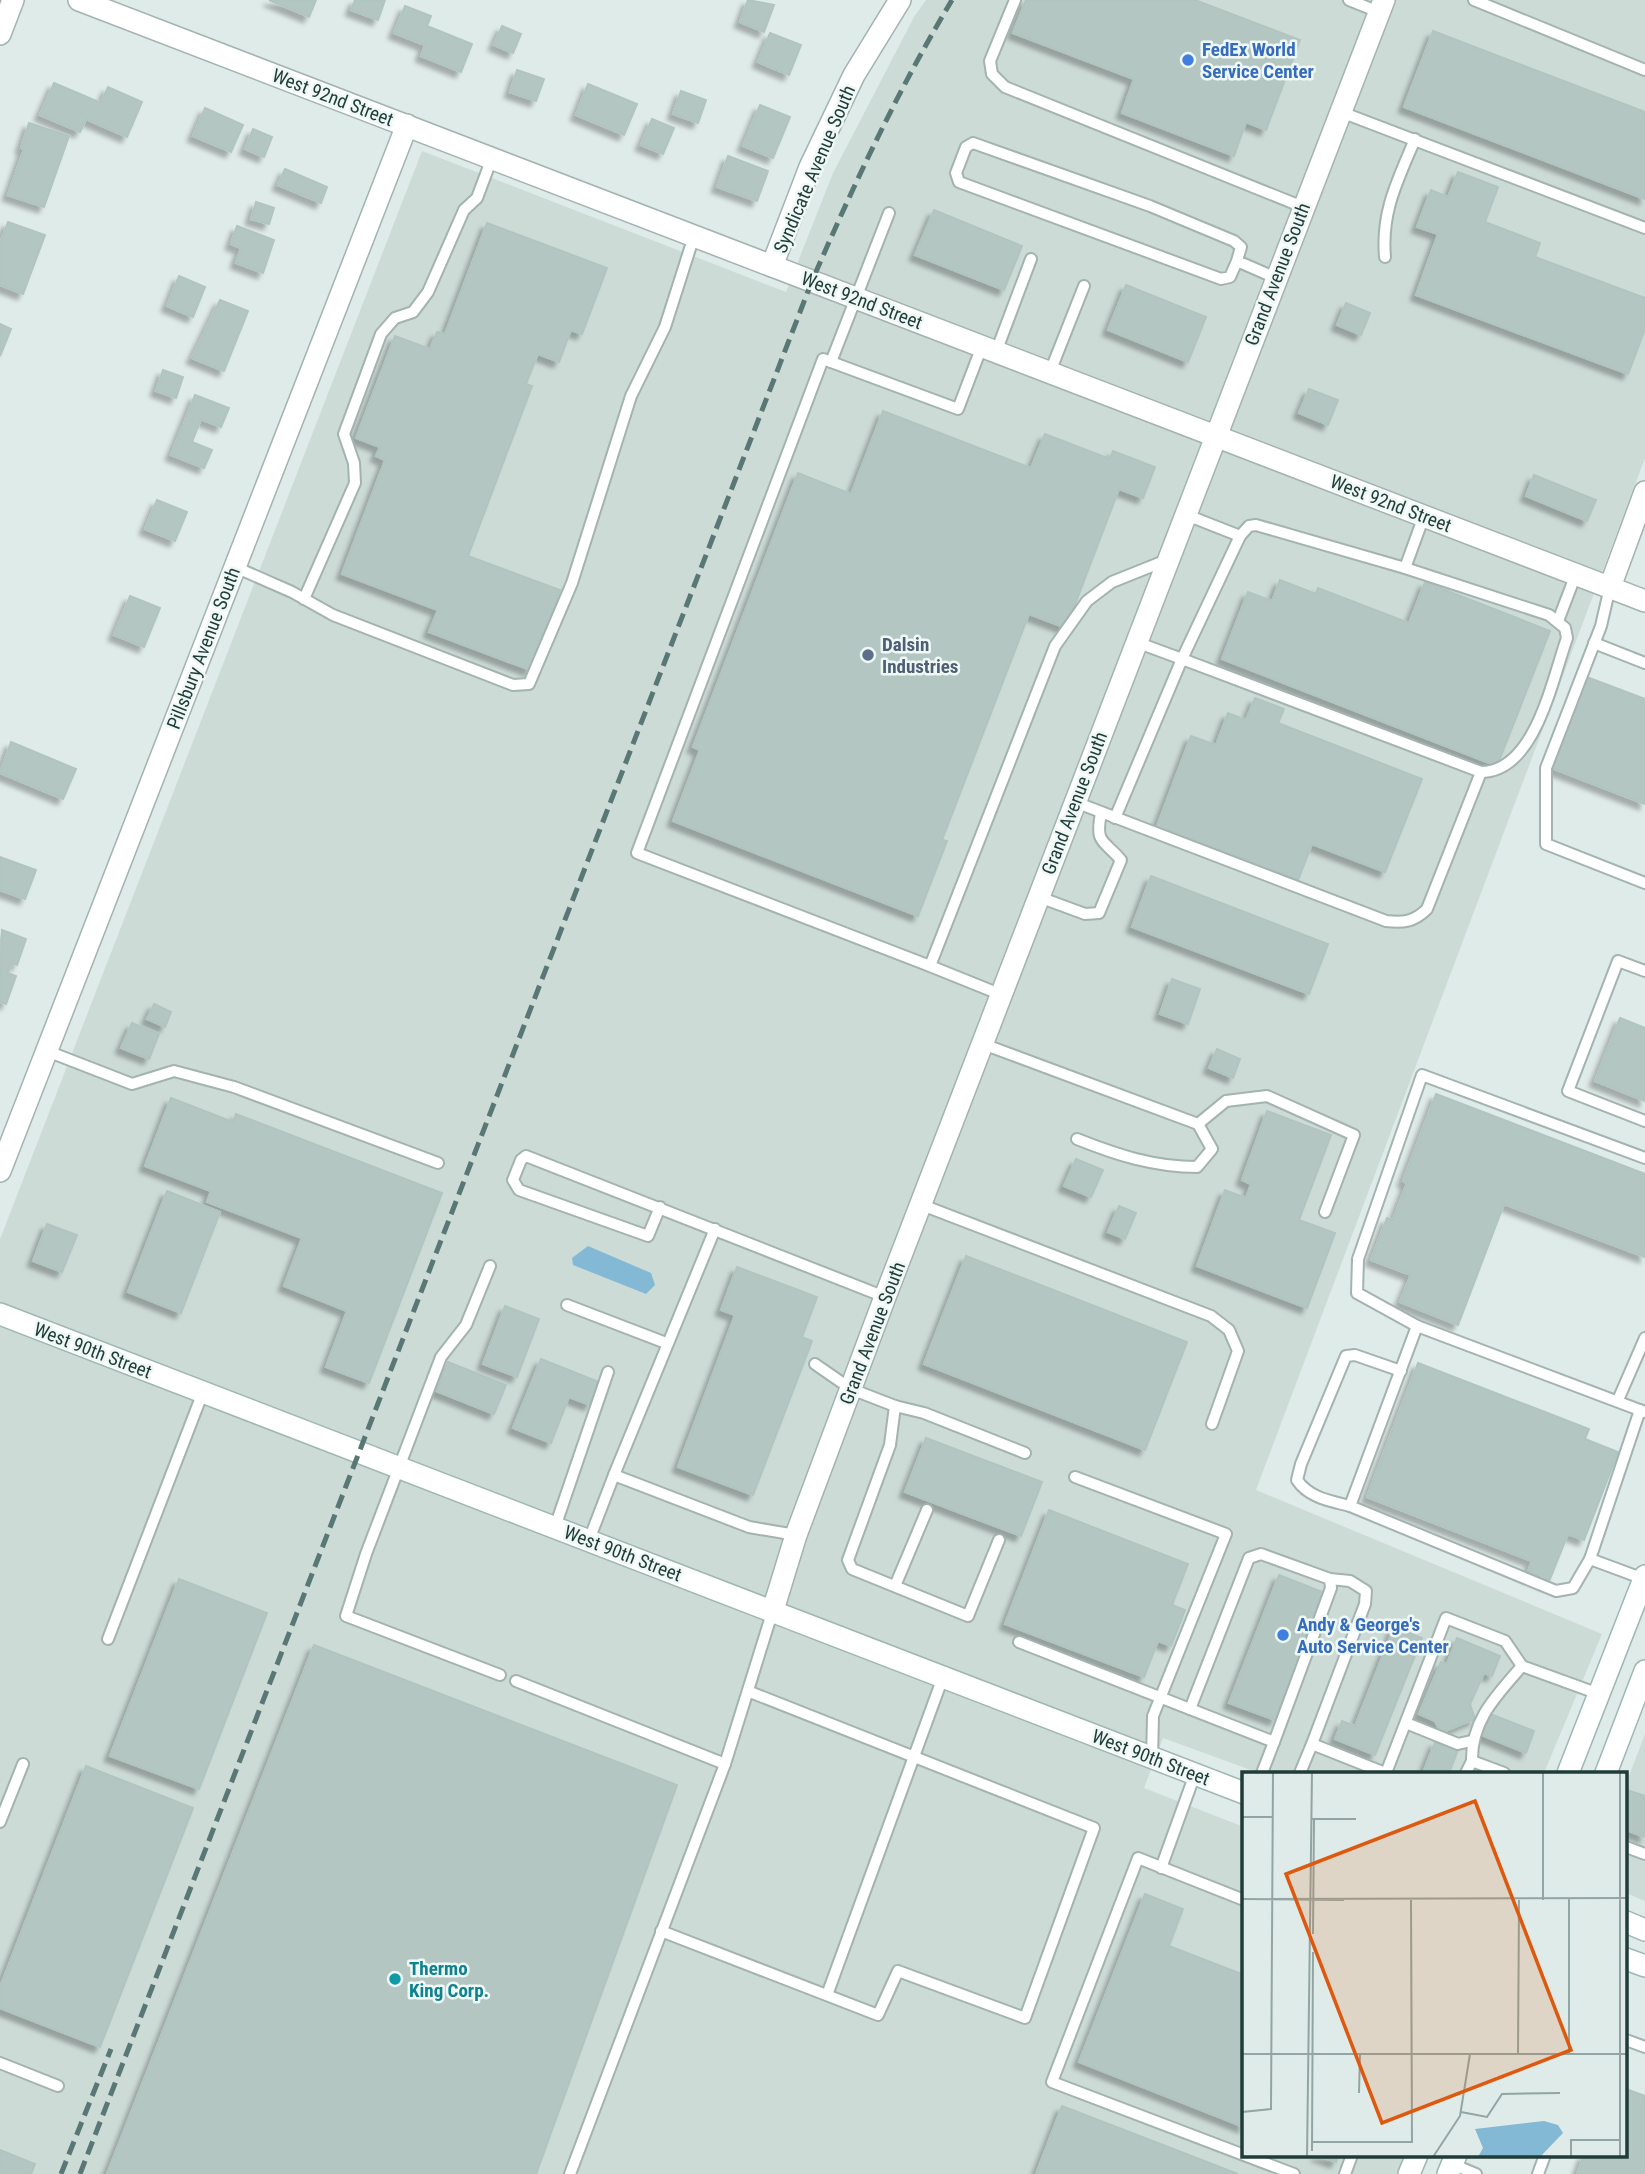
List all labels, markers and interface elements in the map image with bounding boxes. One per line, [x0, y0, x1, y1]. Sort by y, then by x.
place label: FedEx World Service Center [1202, 38, 1314, 83]
marker: FedEx World Service Center [1180, 52, 1196, 68]
street label: West 92nd Street [269, 64, 397, 131]
street label: Syndicate Avenue South [769, 82, 860, 257]
street label: Grand Avenue South [1240, 199, 1315, 349]
street label: West 92nd Street [798, 267, 926, 334]
street label: West 92nd Street [1327, 470, 1455, 537]
street label: Pillsbury Avenue South [162, 564, 245, 732]
place label: Dalsin Industries [882, 633, 959, 678]
marker: Dalsin Industries [860, 647, 876, 663]
street label: Grand Avenue South [1037, 728, 1112, 878]
street label: Grand Avenue South [835, 1258, 910, 1408]
street label: West 90th Street [31, 1317, 155, 1383]
street label: West 90th Street [561, 1520, 685, 1586]
place label: Andy & George's Auto Service Center [1297, 1613, 1449, 1658]
marker: Andy & George's Auto Service Center [1275, 1627, 1291, 1643]
street label: West 90th Street [1089, 1724, 1213, 1790]
inset map [1242, 1772, 1628, 2156]
place label: Thermo King Corp. [409, 1957, 489, 2002]
marker: Thermo King Corp. [387, 1971, 403, 1987]

